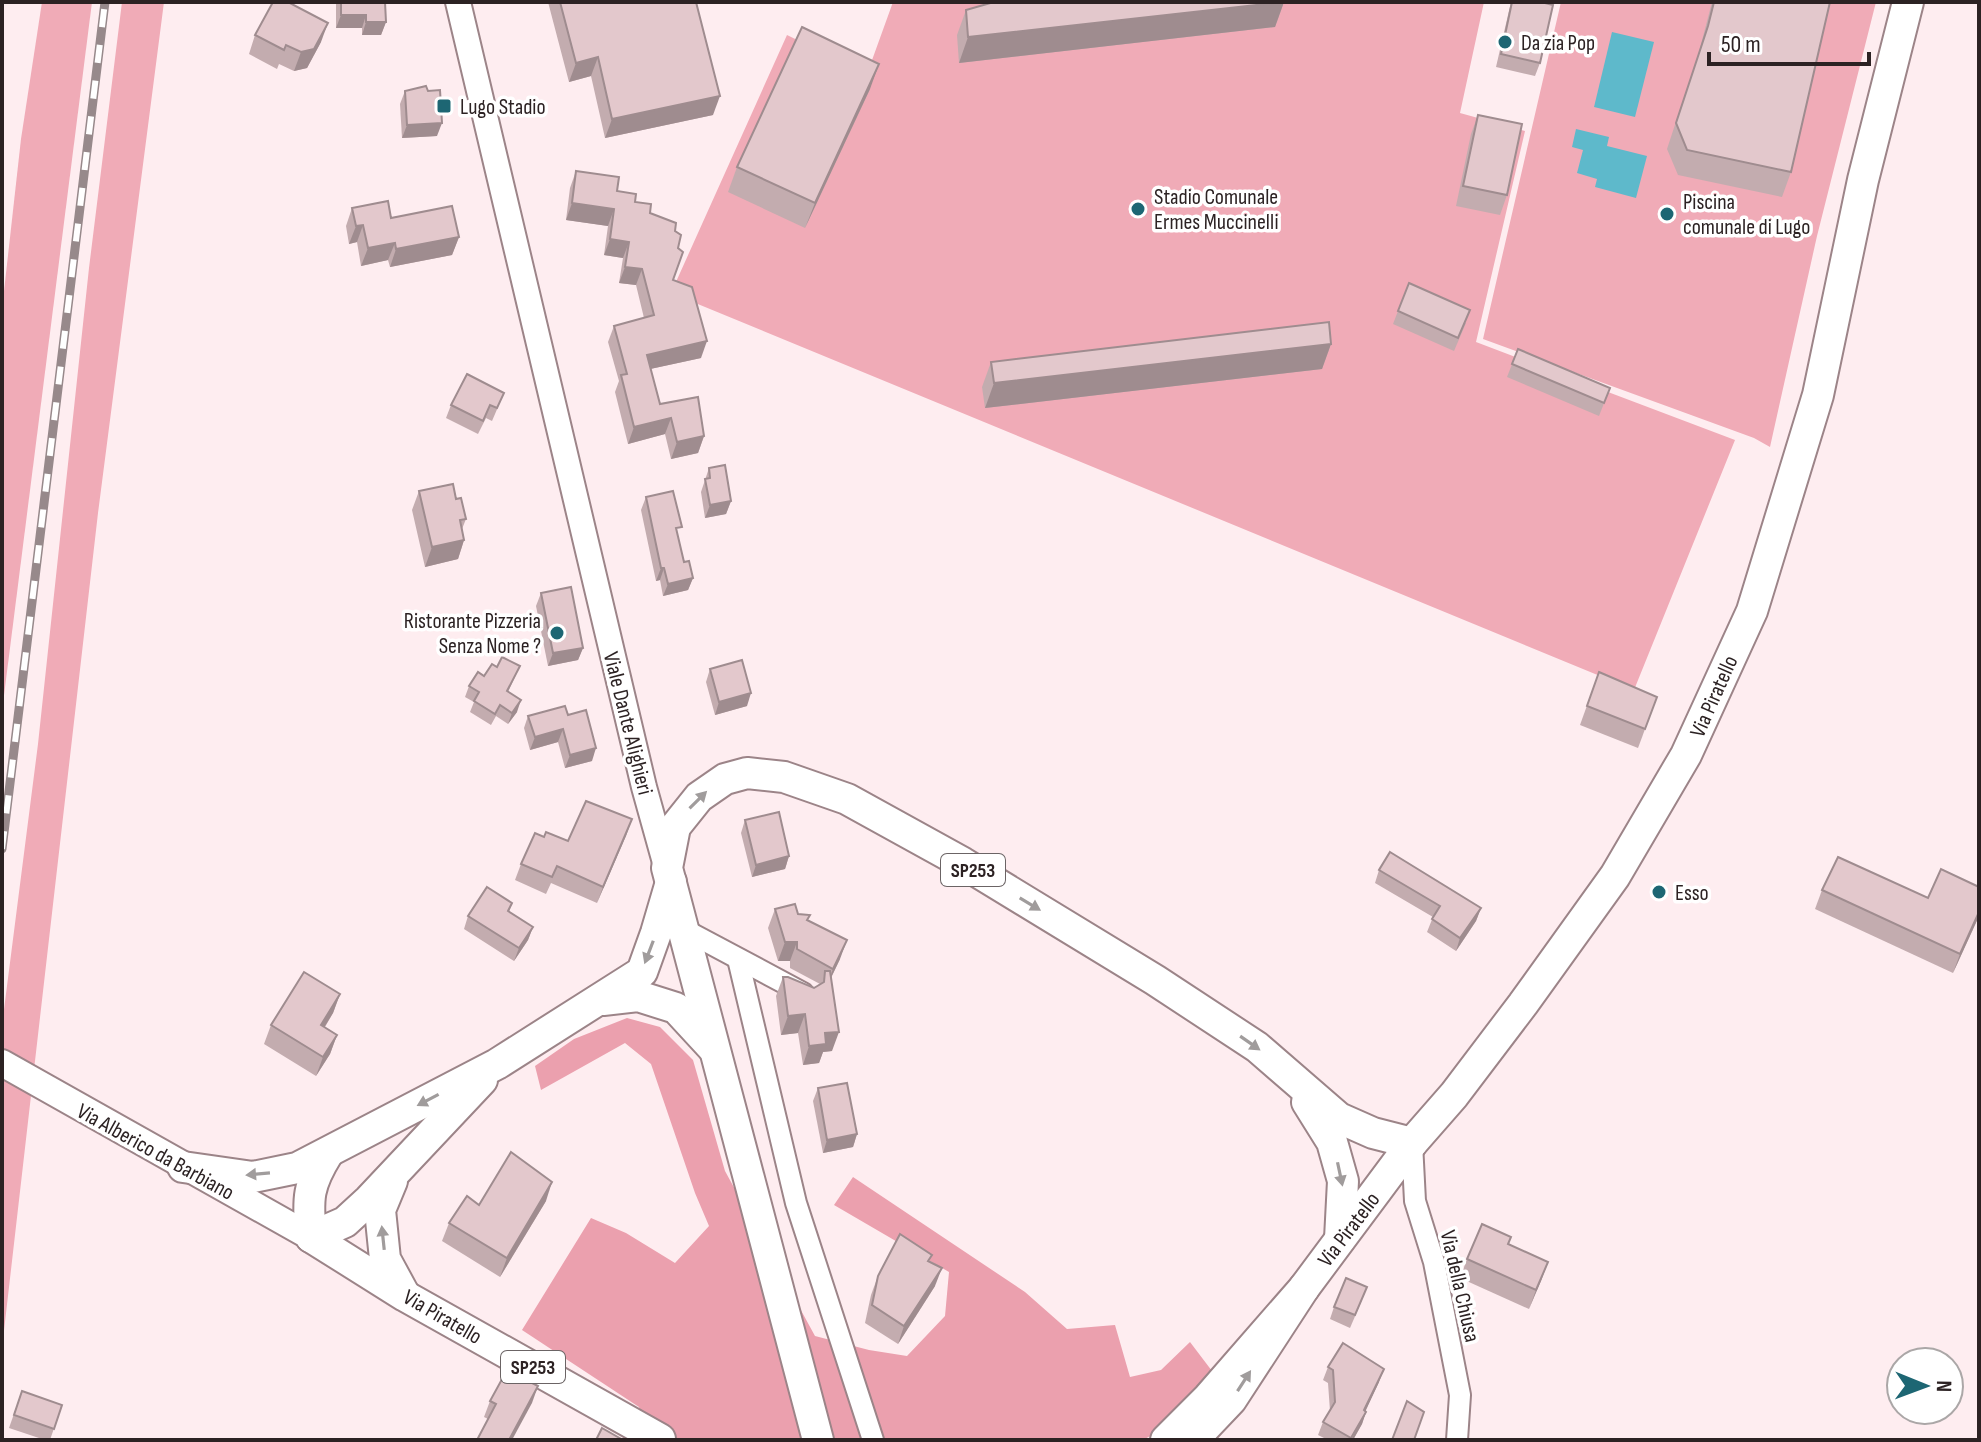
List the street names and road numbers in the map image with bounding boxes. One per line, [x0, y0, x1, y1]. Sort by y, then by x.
street label: Viale Dante Alighieri [597, 649, 658, 798]
street label: Via Piratello [1684, 652, 1744, 742]
road number: SP253 [941, 854, 1005, 886]
street label: Via Alberico da Barbiano [72, 1098, 239, 1207]
street label: Via Piratello [1312, 1187, 1386, 1273]
street label: Via della Chiusa [1434, 1228, 1485, 1345]
street label: Via Piratello [398, 1284, 486, 1351]
road number: SP253 [501, 1351, 565, 1383]

